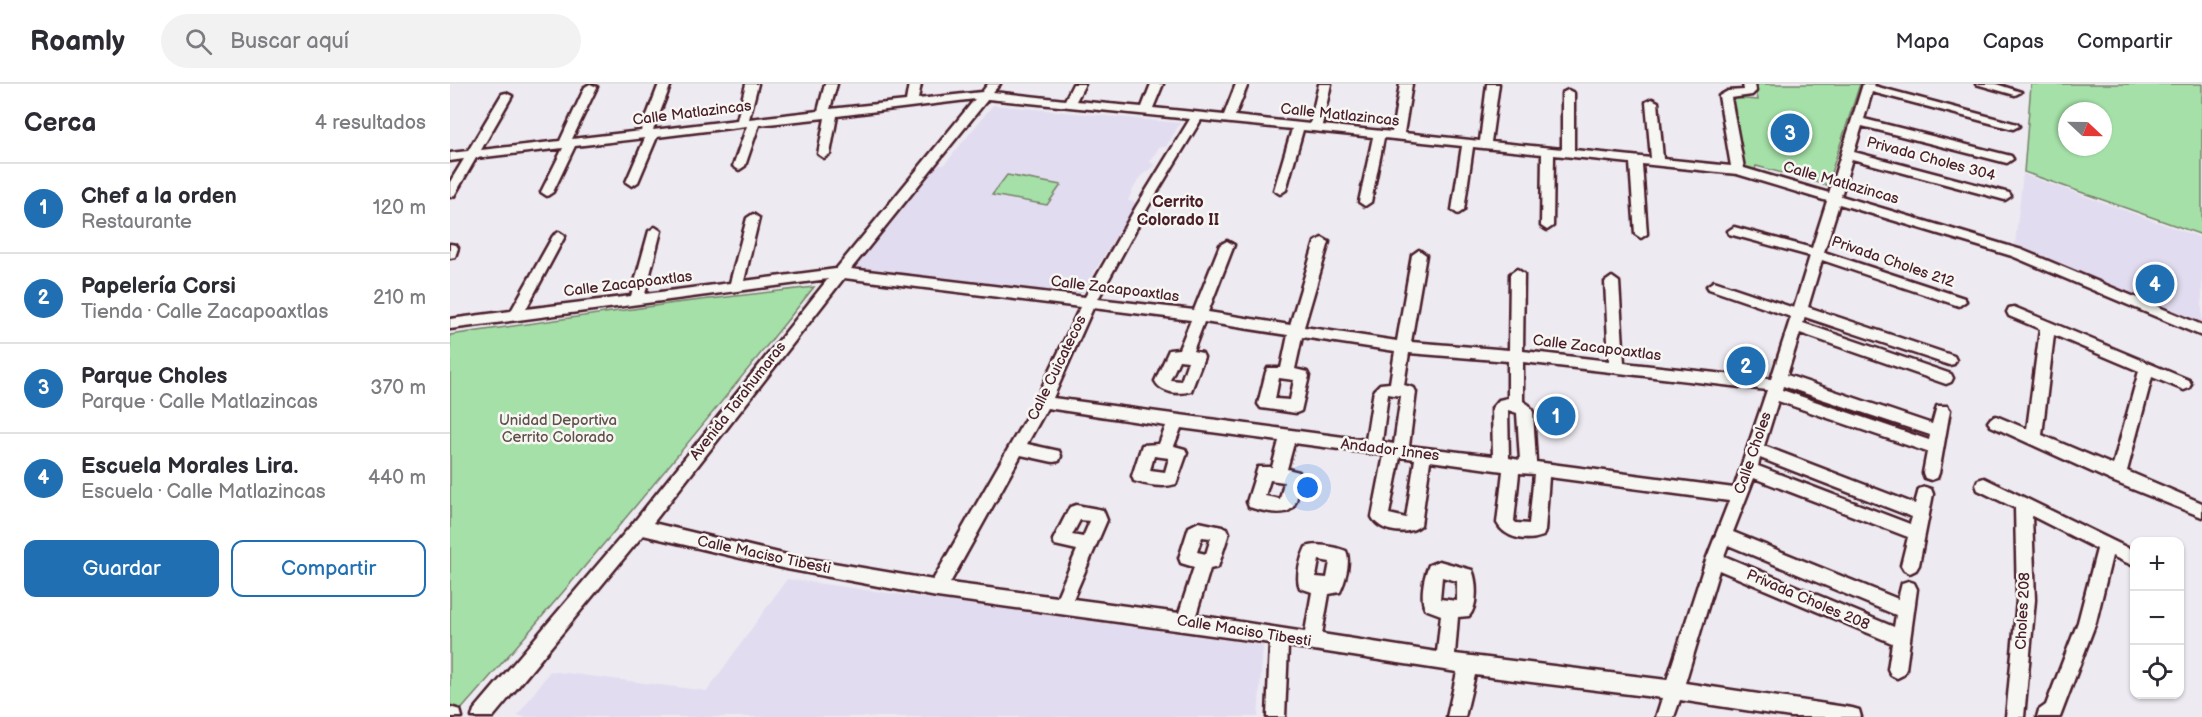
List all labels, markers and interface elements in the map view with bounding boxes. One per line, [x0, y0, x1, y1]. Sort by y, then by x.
search box [161, 14, 581, 68]
text: Roamly [30, 25, 125, 58]
icon: search [182, 25, 215, 58]
text: Buscar aquí [230, 28, 349, 55]
text: Mapa [1896, 29, 1950, 54]
text: Capas [1983, 29, 2044, 54]
text: Compartir [2077, 29, 2172, 54]
street label: Calle Matlazincas [632, 96, 753, 130]
street label: Calle Matlazincas [1280, 99, 1401, 131]
north arrow [2058, 102, 2112, 156]
text: Cerca [24, 108, 96, 139]
pin: 3 [1770, 110, 1810, 156]
text: 4 resultados [315, 111, 426, 135]
street label: Privada Choles 304 [1864, 133, 1998, 185]
street label: Calle Matlazincas [1781, 157, 1902, 209]
text: Chef a la orden [81, 183, 237, 210]
district label: Cerrito Colorado II [1137, 193, 1219, 230]
text: 1 [39, 196, 48, 220]
text: 120 m [373, 196, 426, 220]
text: Restaurante [81, 210, 192, 234]
street label: Privada Choles 212 [1829, 232, 1957, 292]
pin: 4 [2136, 262, 2174, 306]
street label: Calle Zacapoaxtlas [563, 267, 694, 301]
street label: Calle Zacapoaxtlas [1050, 272, 1181, 306]
text: Papelería Corsi [81, 273, 236, 300]
text: 2 [38, 286, 49, 310]
text: 210 m [373, 286, 426, 310]
text: Tienda · Calle Zacapoaxtlas [81, 300, 328, 324]
street label: Calle Cuicatecos [1023, 312, 1091, 424]
street label: Calle Zacapoaxtlas [1532, 331, 1663, 365]
street label: Avenida Tarahumaras [686, 337, 791, 464]
pin: 2 [1726, 344, 1766, 388]
text: Parque Choles [81, 363, 227, 390]
text: 3 [38, 376, 49, 400]
text: 370 m [370, 376, 426, 400]
text: Parque · Calle Matlazincas [81, 390, 318, 414]
pin: 1 [1536, 394, 1576, 438]
street label: Calle Choles [1730, 409, 1776, 497]
park label: Unidad Deportiva Cerrito Colorado [499, 411, 617, 447]
street label: Andador Innes [1340, 435, 1441, 466]
text: Escuela Morales Lira. [81, 453, 298, 480]
text: 4 [38, 466, 49, 490]
text: 440 m [368, 466, 426, 490]
your location [1293, 473, 1322, 502]
text: Escuela · Calle Matlazincas [81, 480, 326, 504]
street label: Calle Maciso Tibesti [696, 532, 832, 578]
map controls [2130, 537, 2184, 699]
button: + [2130, 537, 2184, 591]
button: Guardar [24, 540, 219, 597]
button: Compartir [231, 540, 426, 597]
street label: Privada Choles 208 [1744, 565, 1873, 635]
street label: Choles 208 [2011, 572, 2035, 650]
button: − [2130, 591, 2184, 645]
street label: Calle Maciso Tibesti [1175, 611, 1313, 651]
button: locate [2130, 645, 2184, 699]

